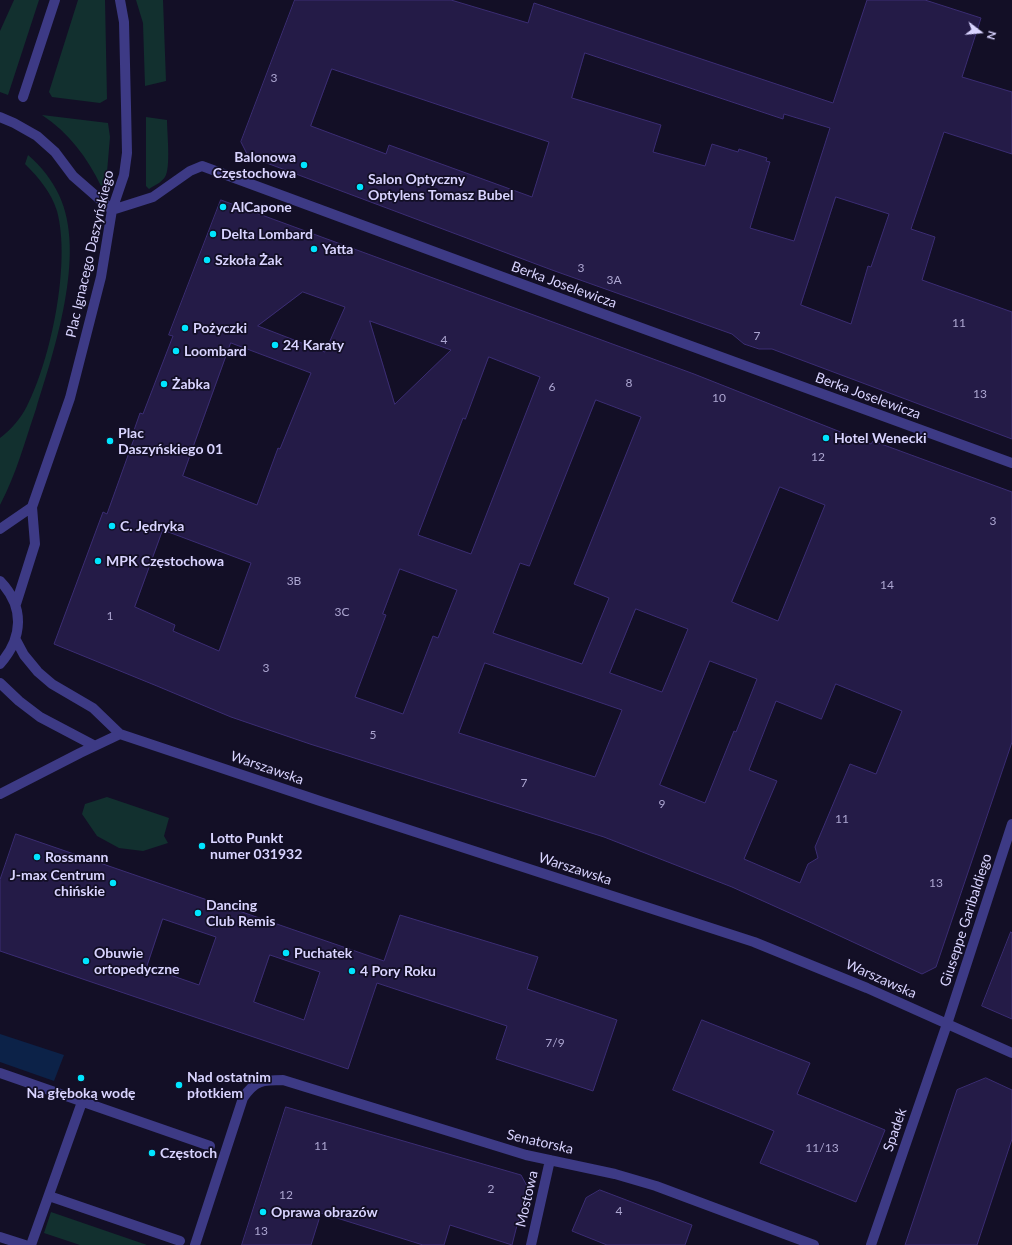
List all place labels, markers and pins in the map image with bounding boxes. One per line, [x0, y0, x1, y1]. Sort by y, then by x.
place label: Balonowa Częstochowa [213, 149, 296, 182]
marker: Balonowa Częstochowa [299, 160, 309, 170]
place label: Salon Optyczny Optylens Tomasz Bubel [368, 171, 514, 204]
marker: Salon Optyczny Optylens Tomasz Bubel [355, 182, 365, 192]
place label: AlCapone [231, 199, 292, 215]
marker: AlCapone [218, 202, 228, 212]
place label: Delta Lombard [221, 226, 313, 242]
marker: Delta Lombard [208, 229, 218, 239]
place label: Yatta [322, 241, 353, 257]
marker: Yatta [309, 244, 319, 254]
place label: Szkoła Żak [215, 252, 282, 268]
marker: Szkoła Żak [202, 255, 212, 265]
place label: Pożyczki [193, 320, 247, 336]
marker: Pożyczki [180, 323, 190, 333]
place label: 24 Karaty [283, 337, 344, 353]
marker: 24 Karaty [270, 340, 280, 350]
place label: Loombard [184, 343, 247, 359]
marker: Loombard [171, 346, 181, 356]
place label: Żabka [172, 376, 210, 392]
marker: Żabka [159, 379, 169, 389]
place label: Plac Daszyńskiego 01 [118, 425, 223, 458]
place label: Hotel Wenecki [834, 430, 926, 446]
marker: Hotel Wenecki [821, 433, 831, 443]
marker: Plac Daszyńskiego 01 [105, 436, 115, 446]
place label: C. Jędryka [120, 518, 184, 534]
marker: C. Jędryka [107, 521, 117, 531]
place label: MPK Częstochowa [106, 553, 224, 569]
marker: MPK Częstochowa [93, 556, 103, 566]
place label: Lotto Punkt numer 031932 [210, 830, 302, 862]
marker: Lotto Punkt numer 031932 [197, 841, 207, 851]
place label: Rossmann [45, 849, 109, 865]
marker: Rossmann [32, 852, 42, 862]
place label: J-max Centrum chińskie [10, 867, 105, 900]
marker: J-max Centrum chińskie [108, 878, 118, 888]
place label: Dancing Club Remis [206, 897, 275, 930]
marker: Dancing Club Remis [193, 908, 203, 918]
place label: Obuwie ortopedyczne [94, 945, 180, 978]
place label: Puchatek [294, 945, 352, 961]
marker: Puchatek [281, 948, 291, 958]
marker: Obuwie ortopedyczne [81, 956, 91, 966]
place label: 4 Pory Roku [360, 963, 436, 979]
marker: 4 Pory Roku [347, 966, 357, 976]
place label: Nad ostatnim płotkiem [187, 1069, 271, 1102]
marker: Na głęboką wodę [76, 1073, 86, 1083]
marker: Nad ostatnim płotkiem [174, 1080, 184, 1090]
place label: Na głęboką wodę [26, 1085, 136, 1101]
place label: Częstoch [160, 1145, 217, 1161]
marker: Częstoch [147, 1148, 157, 1158]
place label: Oprawa obrazów [271, 1204, 378, 1220]
marker: Oprawa obrazów [258, 1207, 268, 1217]

